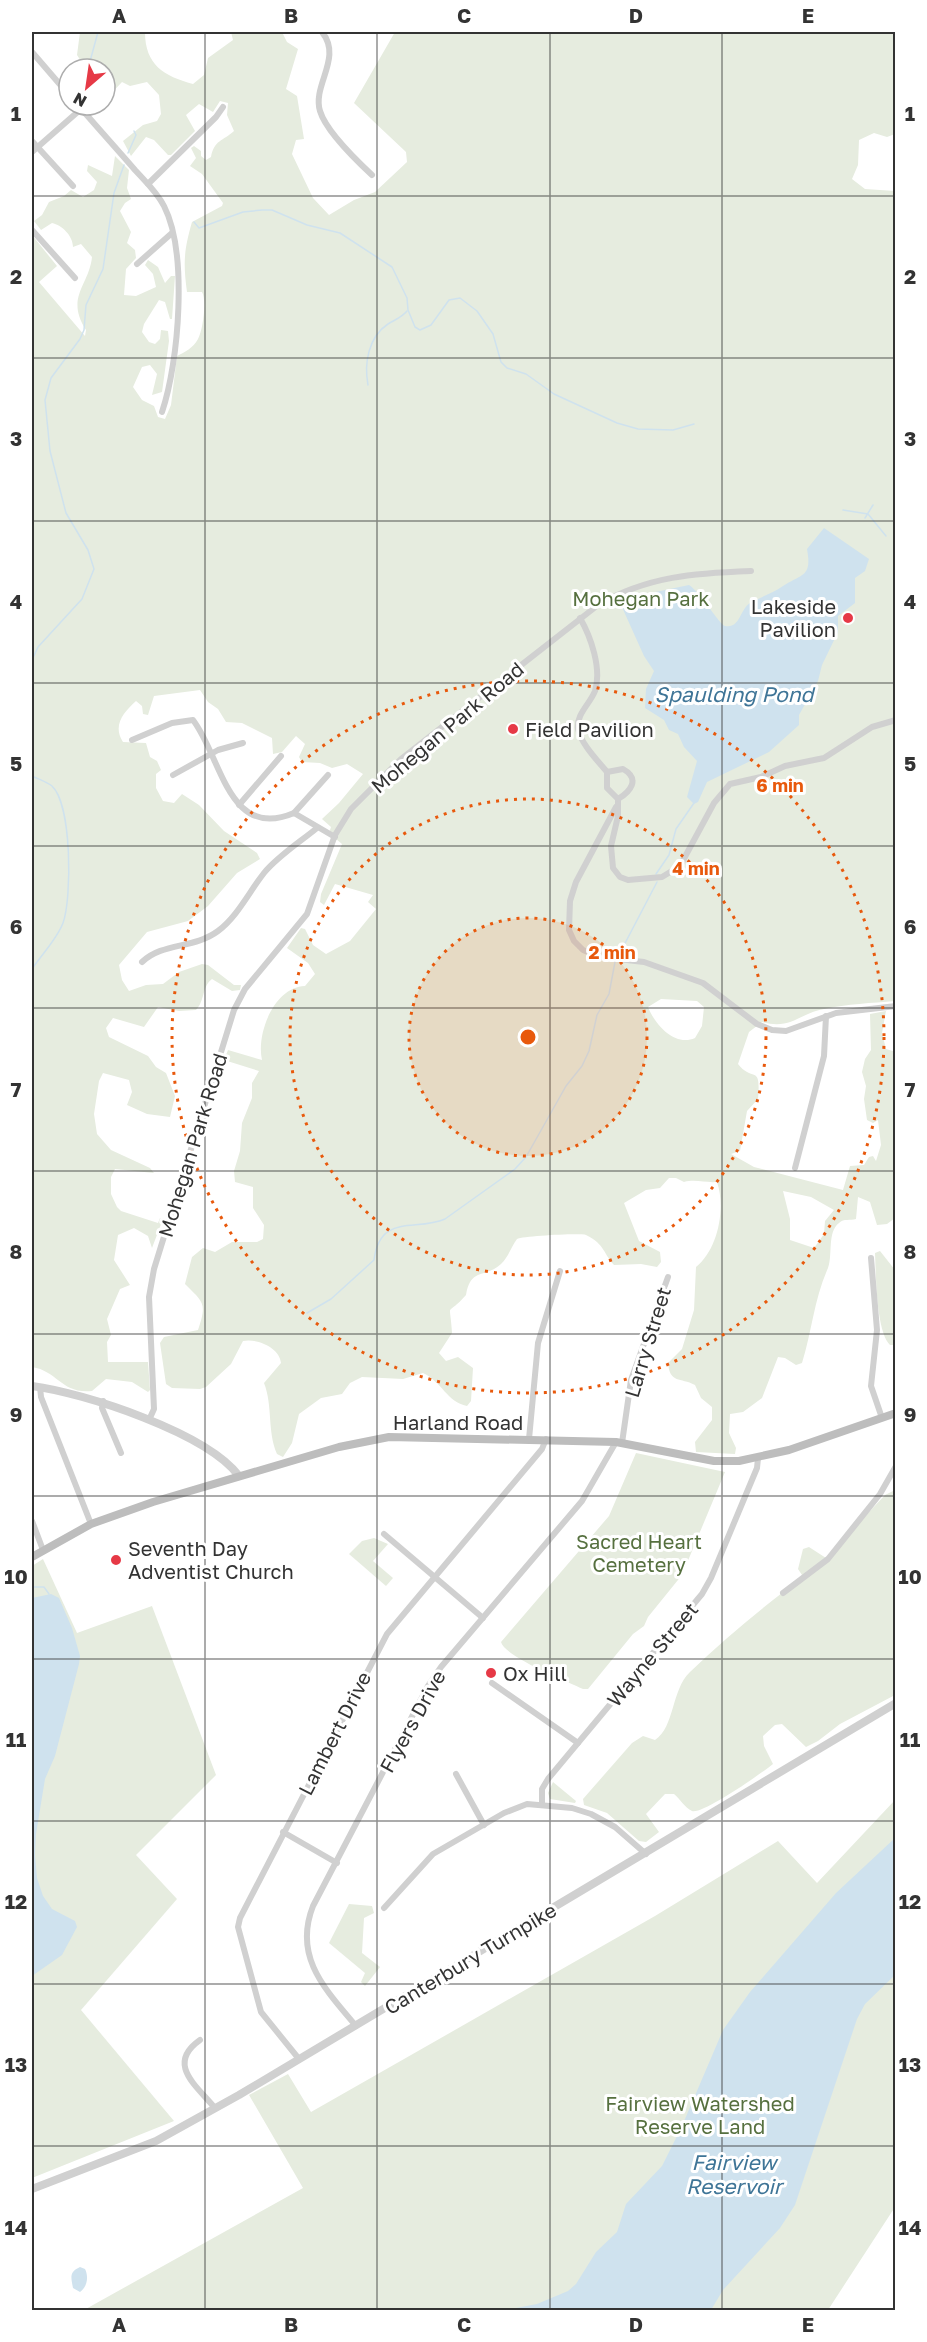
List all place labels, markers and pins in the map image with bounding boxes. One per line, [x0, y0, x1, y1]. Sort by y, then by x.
place label: Lakeside Pavilion [751, 594, 836, 641]
marker: Lakeside Pavilion [841, 611, 855, 625]
place label: Field Pavilion [525, 717, 654, 741]
marker: Field Pavilion [506, 722, 520, 736]
centre of rings [518, 1027, 538, 1047]
place label: Seventh Day Adventist Church [128, 1536, 294, 1583]
marker: Seventh Day Adventist Church [109, 1553, 123, 1567]
place label: Ox Hill [503, 1661, 567, 1685]
marker: Ox Hill [484, 1666, 498, 1680]

